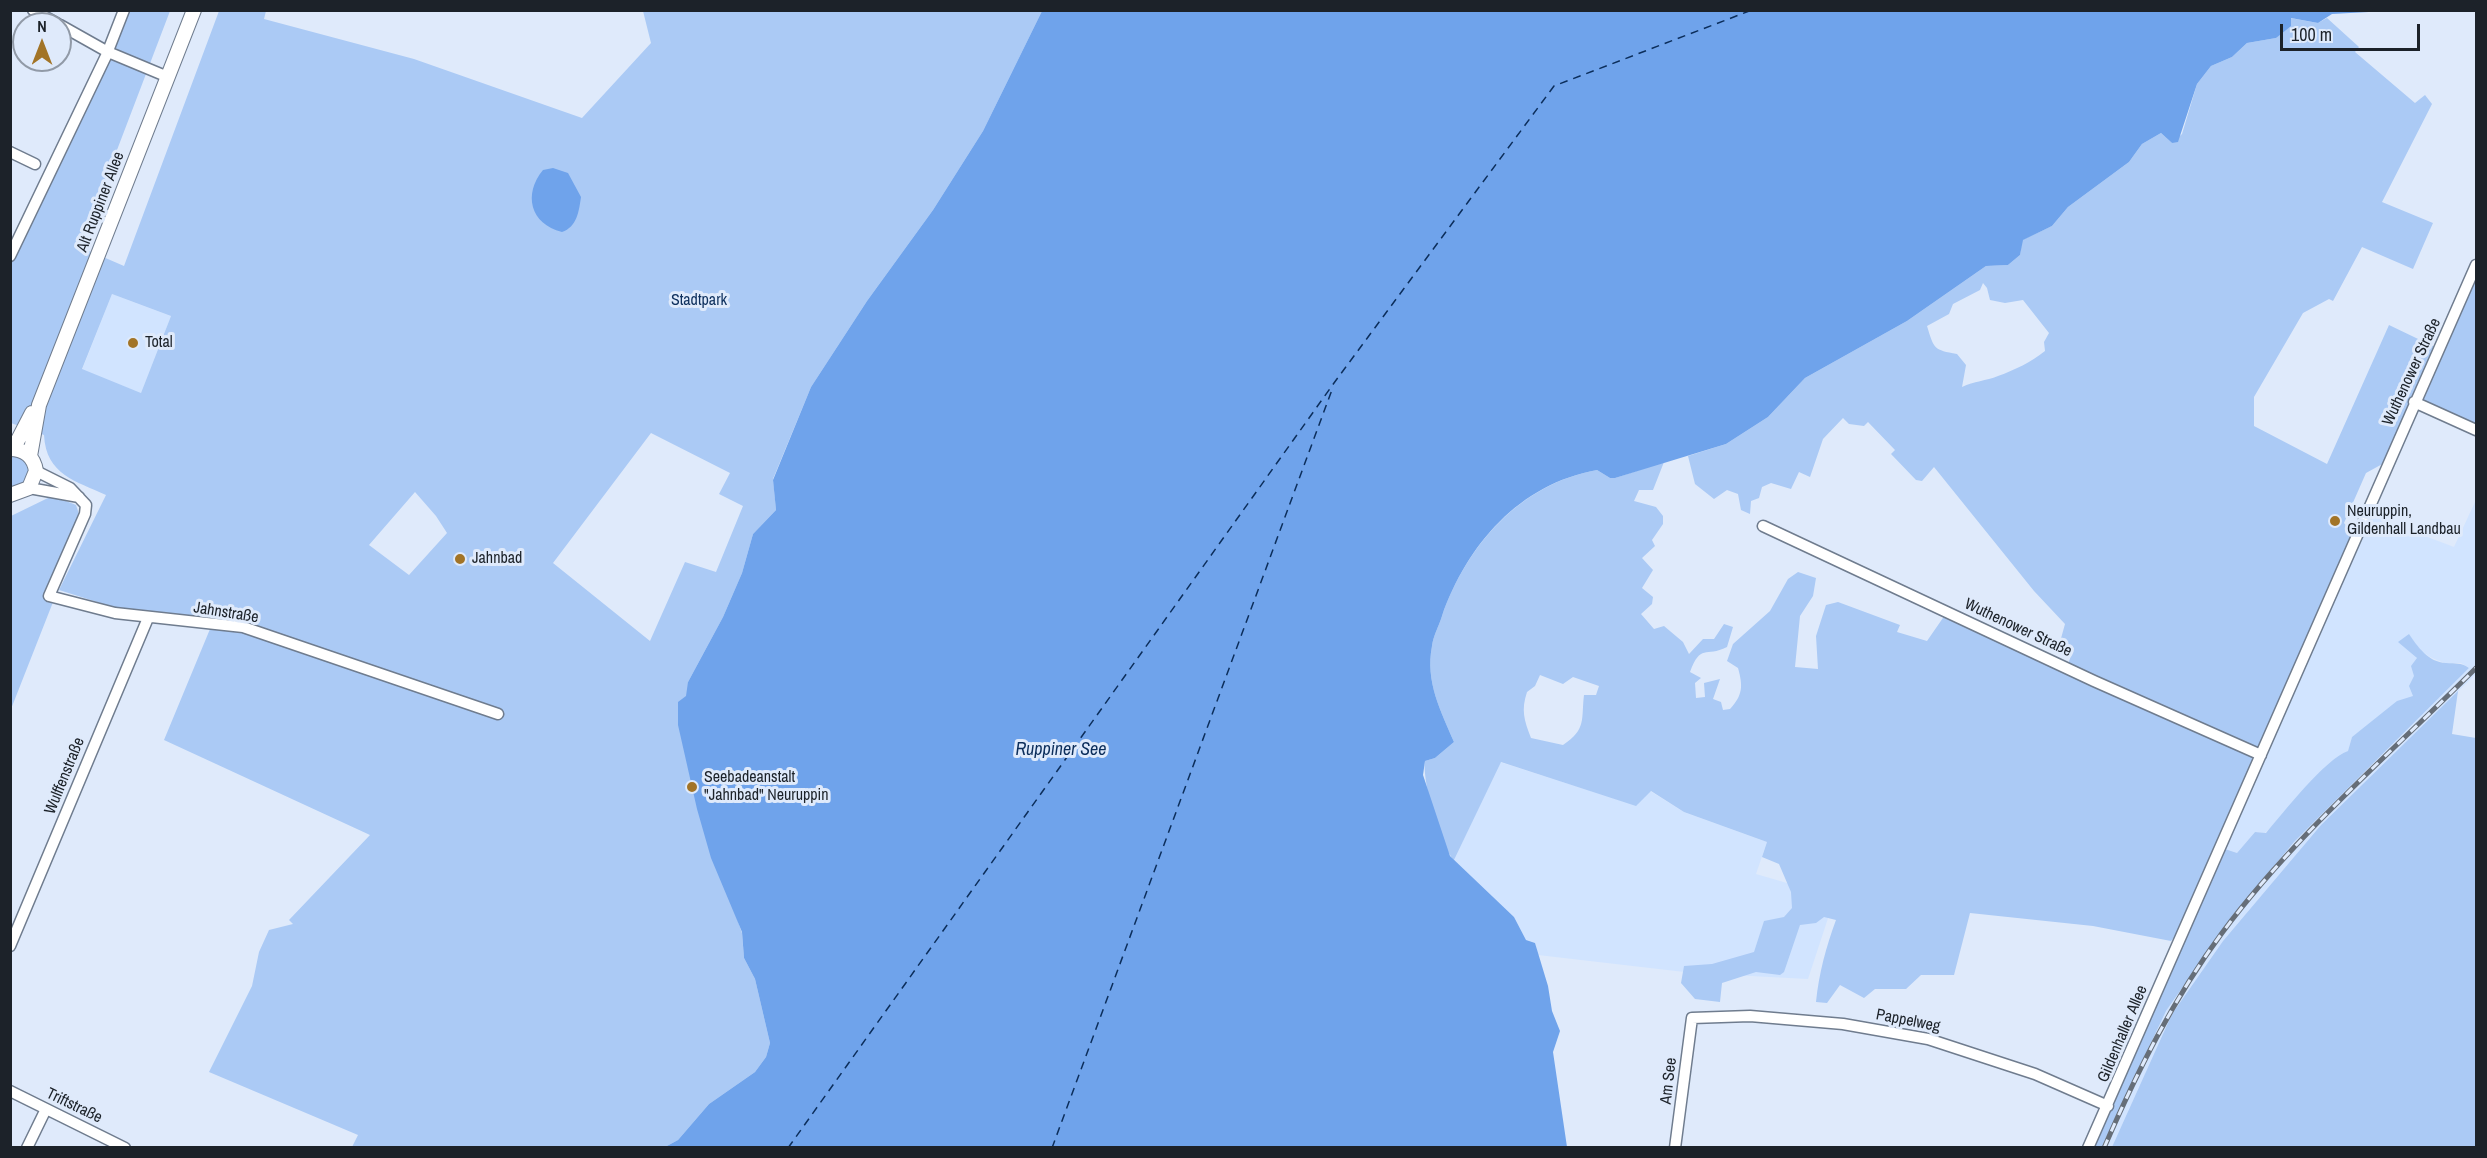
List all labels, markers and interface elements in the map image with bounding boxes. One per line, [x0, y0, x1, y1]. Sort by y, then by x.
north arrow [12, 12, 72, 72]
scale bar [2283, 12, 2422, 50]
text: N [37, 15, 47, 37]
text: 100 m [2291, 22, 2332, 47]
street label: Alt Ruppiner Allee [73, 149, 129, 255]
park label: Stadtpark [671, 291, 727, 311]
street label: Wuthenower Straße [2379, 315, 2445, 429]
place label: Total [145, 333, 173, 353]
marker: Total [126, 336, 140, 350]
place label: Neuruppin, Gildenhall Landbau [2347, 502, 2461, 540]
marker: Neuruppin, Gildenhall Landbau [2328, 514, 2342, 528]
place label: Jahnbad [472, 549, 522, 569]
marker: Jahnbad [453, 552, 467, 566]
street label: Wuthenower Straße [1961, 595, 2075, 661]
street label: Jahnstraße [192, 598, 260, 628]
street label: Wulffenstraße [41, 735, 89, 817]
water label: Ruppiner See [1015, 739, 1107, 761]
place label: Seebadeanstalt "Jahnbad" Neuruppin [704, 768, 829, 806]
marker: Seebadeanstalt "Jahnbad" Neuruppin [685, 780, 699, 794]
street label: Gildenhaller Allee [2094, 983, 2152, 1085]
street label: Pappelweg [1874, 1005, 1942, 1037]
street label: Am See [1657, 1057, 1681, 1105]
street label: Triftstraße [43, 1084, 105, 1128]

